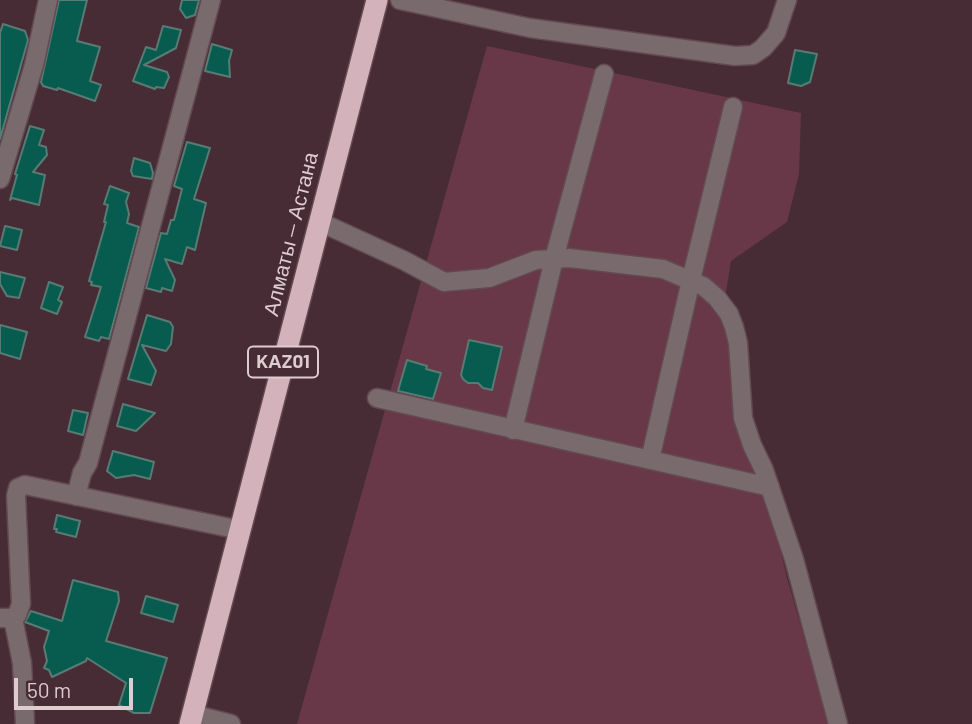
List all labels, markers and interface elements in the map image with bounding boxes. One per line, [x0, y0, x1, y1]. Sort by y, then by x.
street label: Алматы — Астана [258, 149, 324, 319]
road number: KАZ01 [248, 346, 318, 378]
scale bar [18, 664, 136, 708]
text: 50 m [27, 677, 71, 702]

